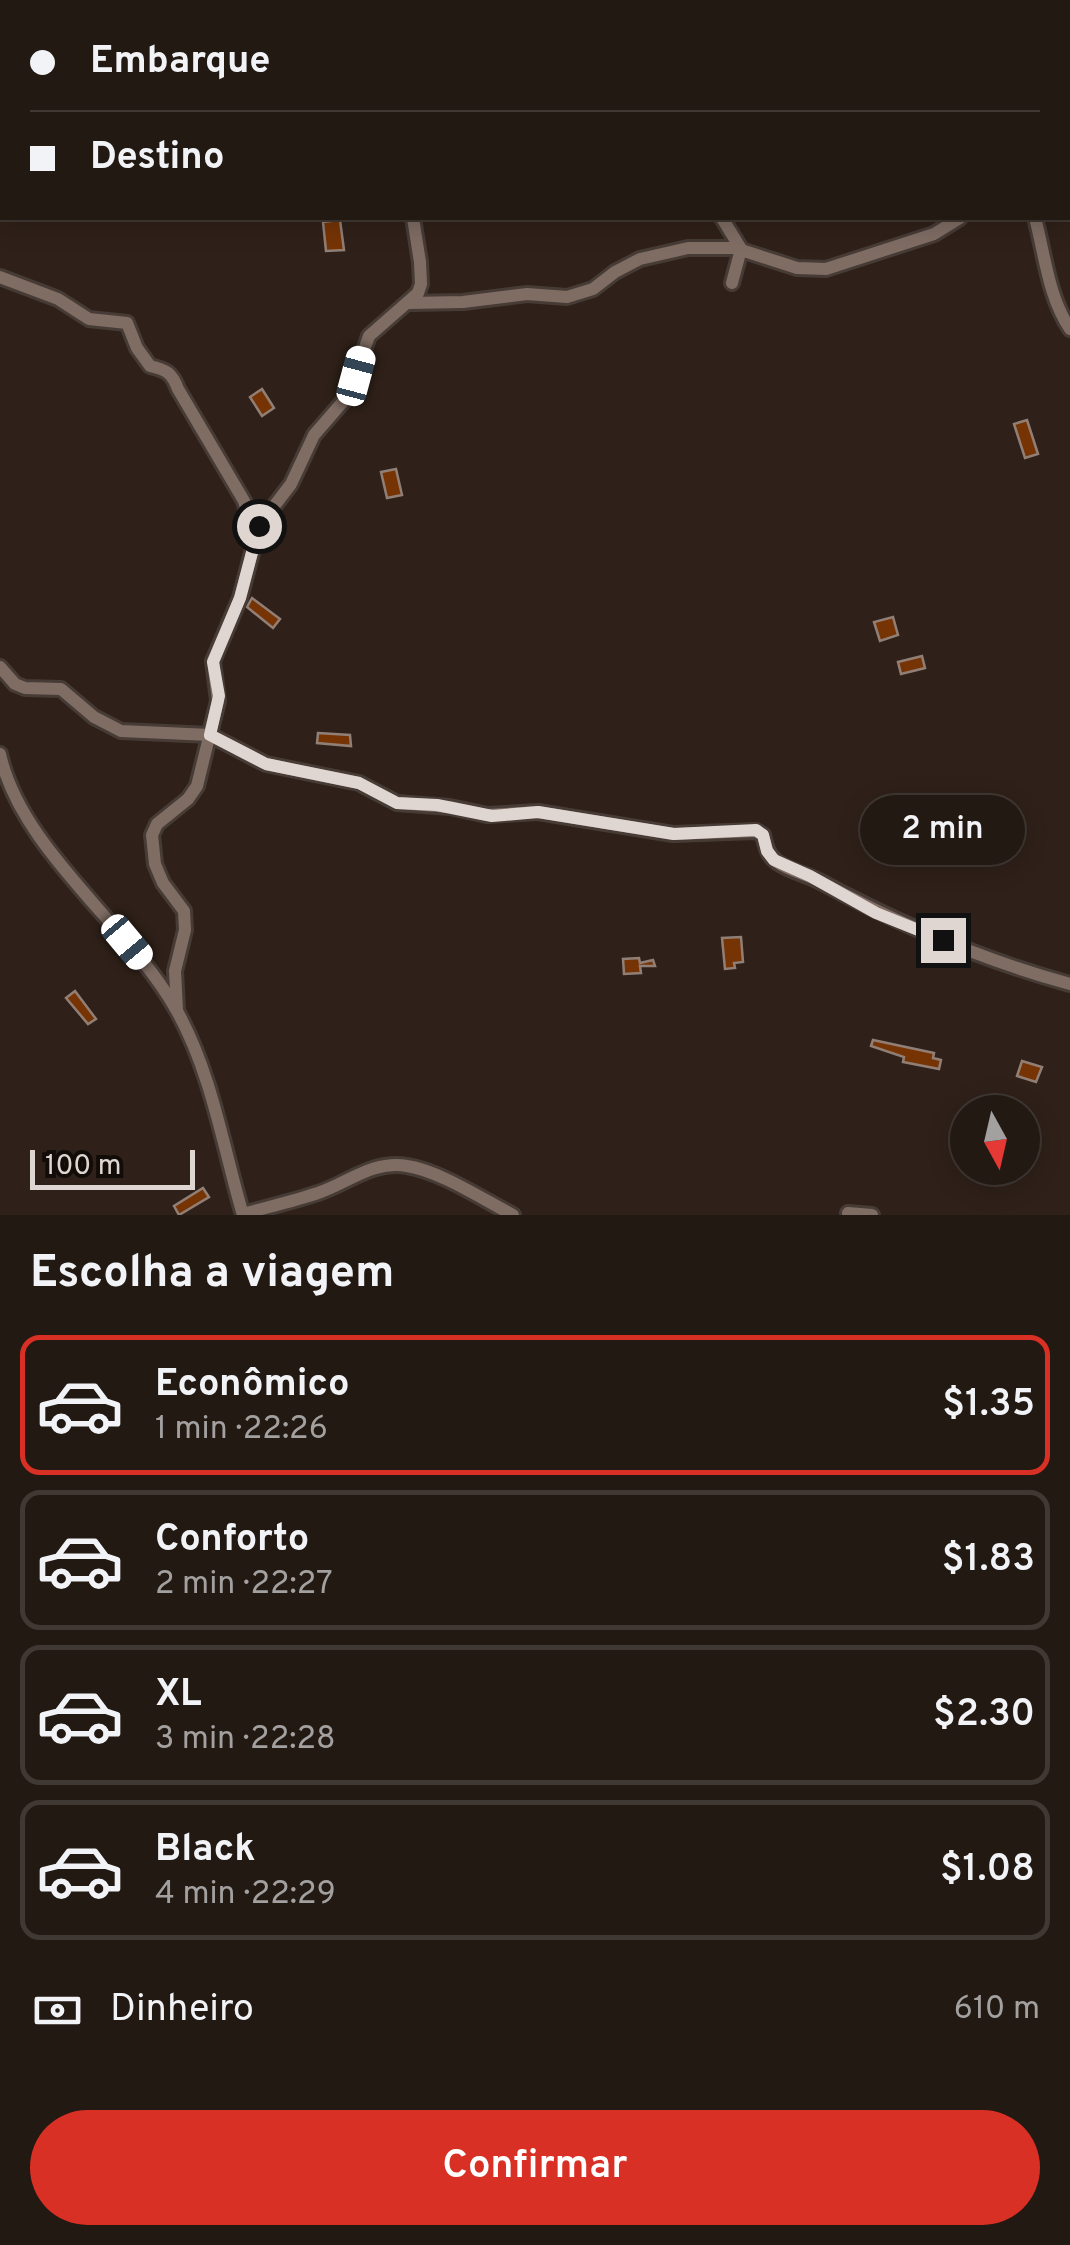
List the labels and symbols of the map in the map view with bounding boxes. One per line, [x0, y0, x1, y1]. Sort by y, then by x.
car [334, 343, 378, 409]
route start [237, 504, 282, 549]
callout: 2 min [860, 795, 1026, 865]
car [96, 909, 158, 975]
route end [921, 918, 966, 963]
north arrow [950, 1095, 1040, 1185]
scale bar [30, 1145, 195, 1190]

